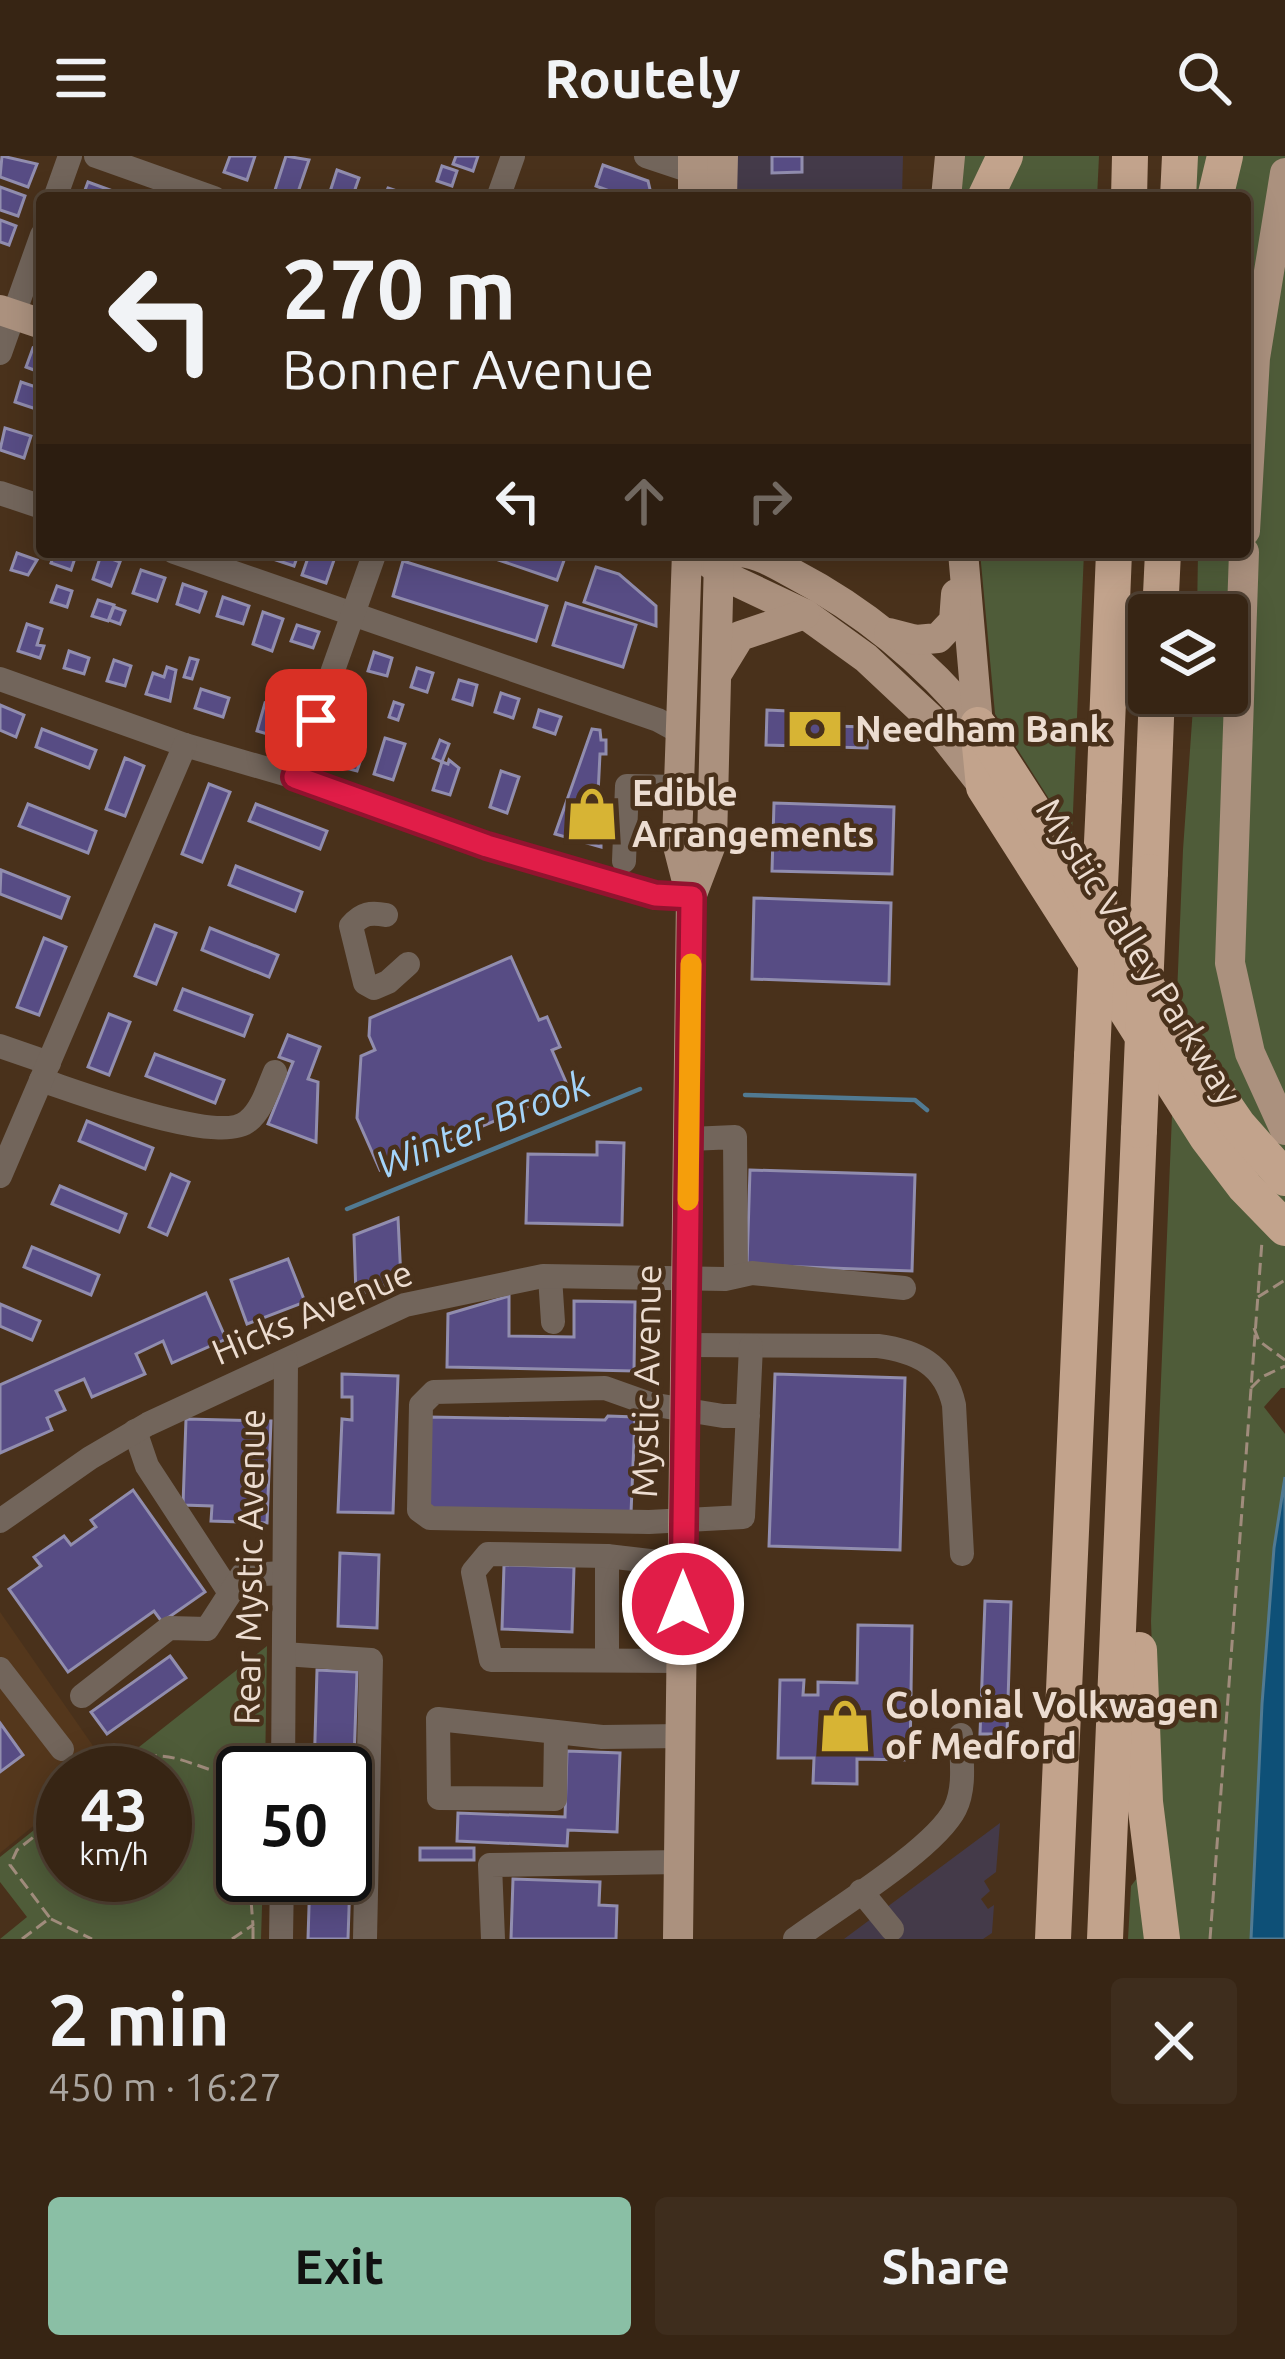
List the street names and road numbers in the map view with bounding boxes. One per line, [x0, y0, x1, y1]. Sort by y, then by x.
street label: Mystic Valley Parkway [1029, 790, 1250, 1111]
street label: Hicks Avenue [205, 1251, 418, 1372]
street label: Mystic Avenue [623, 1264, 668, 1498]
street label: Rear Mystic Avenue [225, 1409, 272, 1725]

